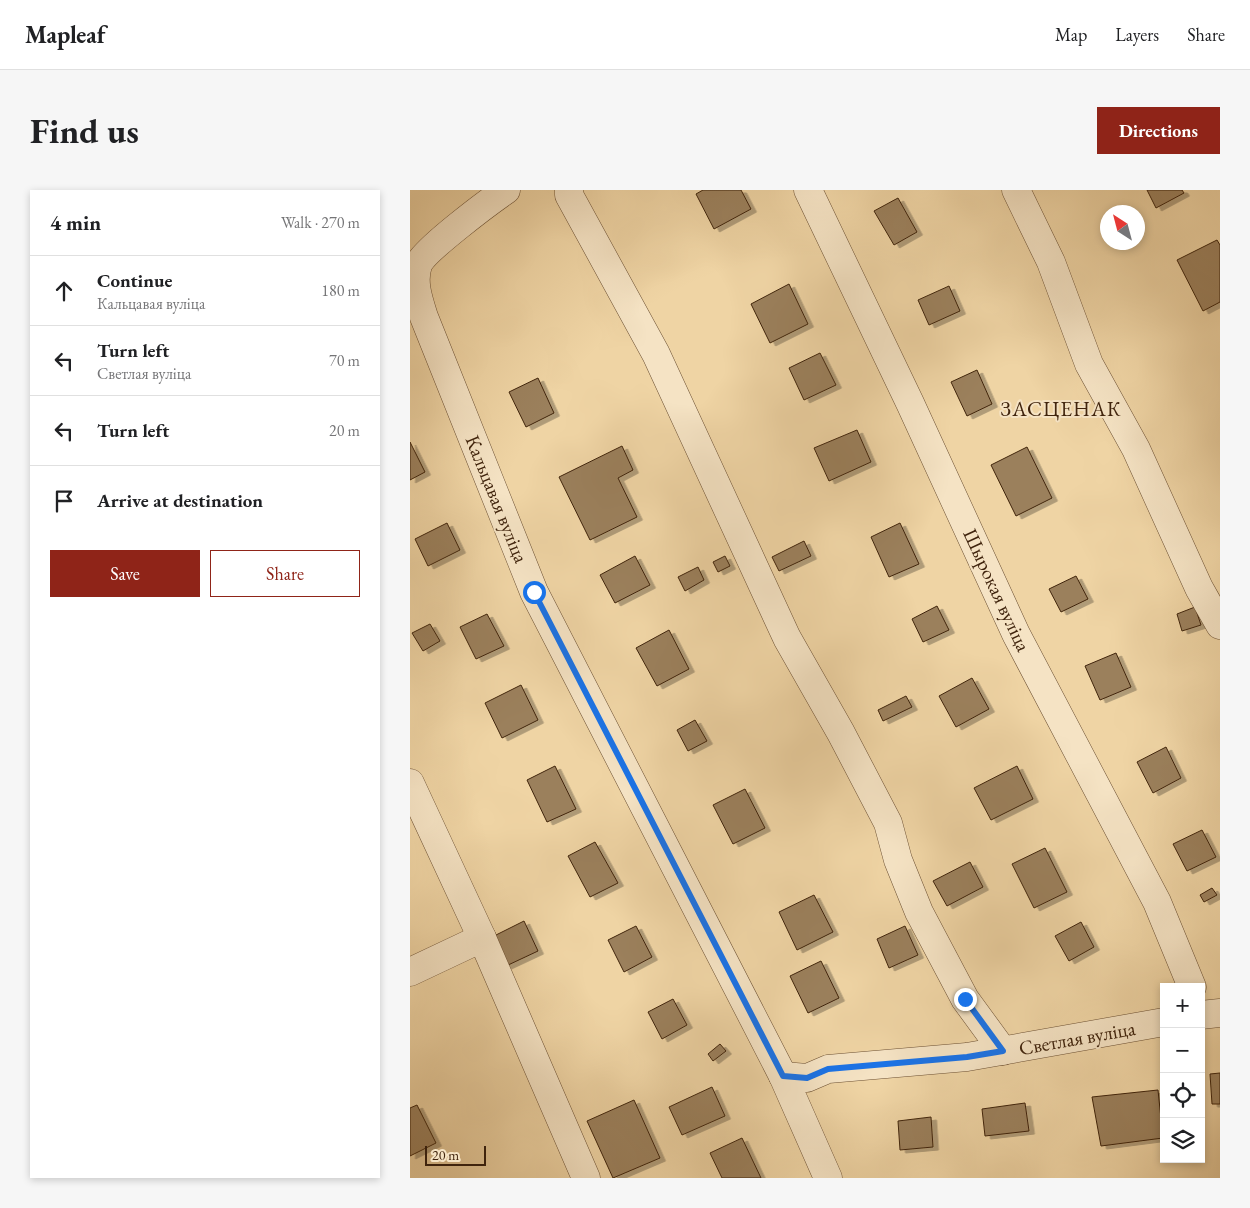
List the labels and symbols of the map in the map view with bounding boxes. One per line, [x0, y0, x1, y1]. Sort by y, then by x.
north arrow [1100, 205, 1145, 250]
district label: ЗАСЦЕНАК [1000, 395, 1122, 422]
street label: Кальцавая вуліца [460, 431, 534, 567]
street label: Шырокая вуліца [957, 524, 1037, 656]
route start [523, 581, 546, 604]
route end [954, 988, 977, 1011]
street label: Светлая вуліца [1017, 1015, 1137, 1061]
scale bar [425, 1143, 486, 1166]

